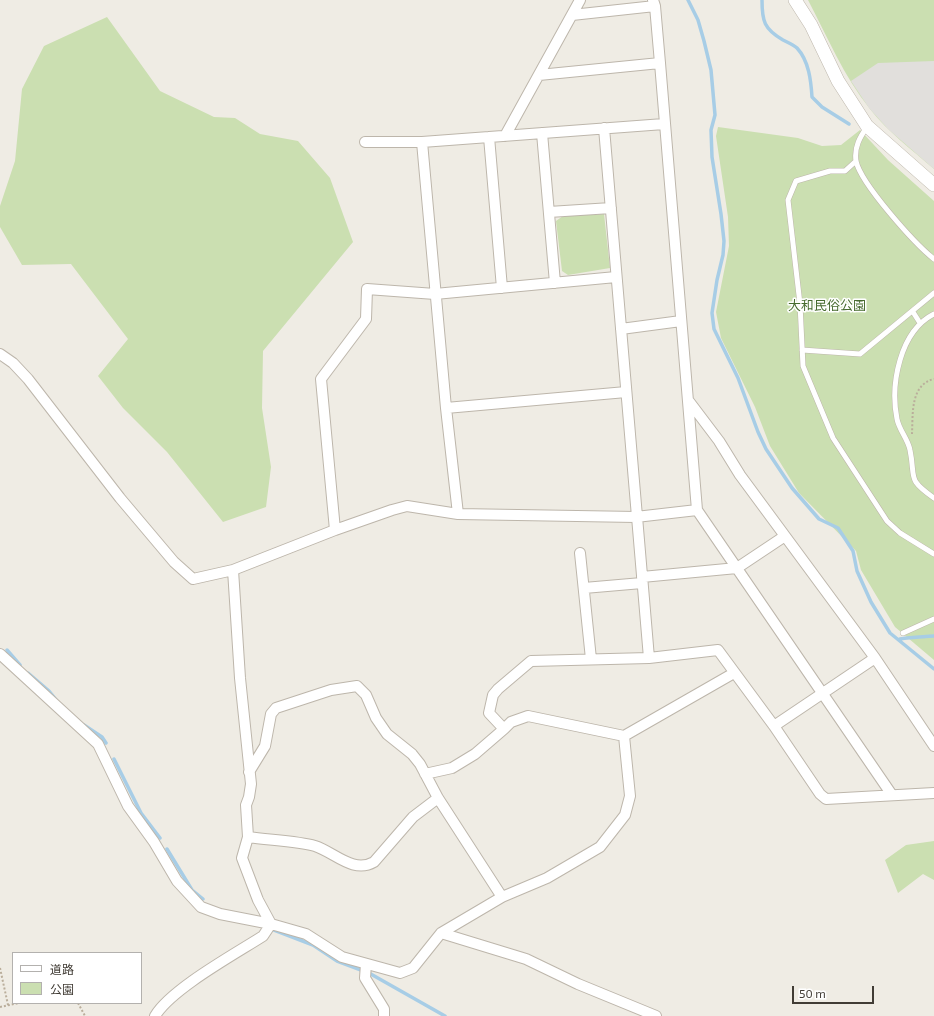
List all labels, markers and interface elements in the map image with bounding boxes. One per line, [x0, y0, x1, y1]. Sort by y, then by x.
park label: 大和民俗公園 [788, 298, 866, 314]
legend [12, 952, 142, 1004]
text: 道路 [50, 962, 74, 976]
scale bar [794, 978, 876, 1004]
text: 公園 [50, 982, 74, 996]
text: 50 m [799, 986, 826, 1000]

